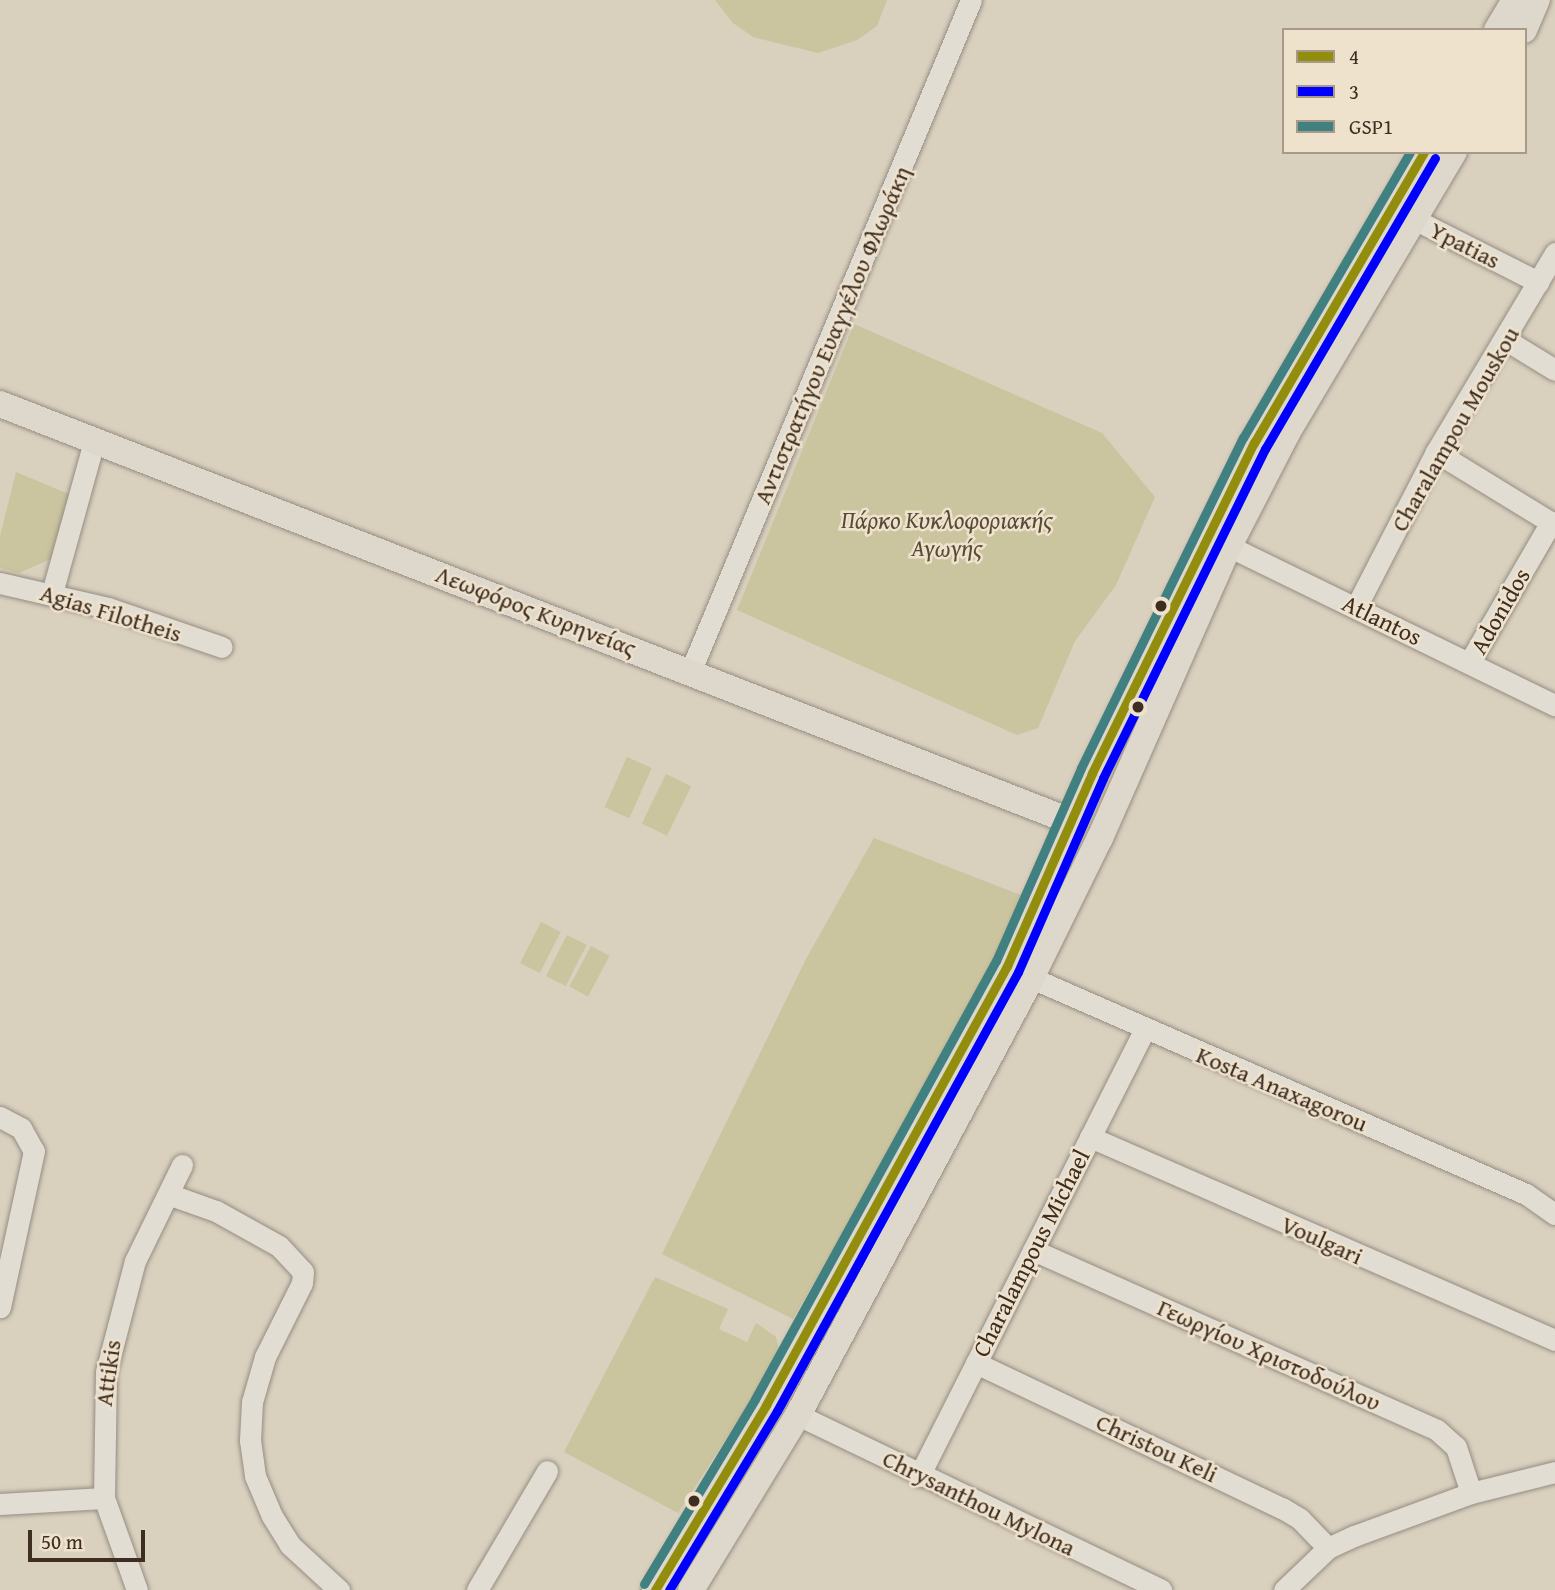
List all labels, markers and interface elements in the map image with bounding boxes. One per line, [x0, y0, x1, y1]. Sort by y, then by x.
legend [1282, 28, 1527, 154]
text: 4 [1349, 41, 1359, 72]
text: 3 [1349, 76, 1359, 107]
text: GSP1 [1349, 111, 1393, 142]
street label: Αντιστρατήγου Ευαγγέλου Φλωράκη [748, 162, 916, 508]
street label: Ypatias [1425, 215, 1505, 275]
street label: Charalampou Mouskou [1385, 322, 1525, 536]
park label: Πάρκο Κυκλοφοριακής Αγωγής [841, 506, 1053, 562]
street label: Λεωφόρος Κυρηνείας [432, 559, 640, 663]
street label: Adonidos [1464, 563, 1536, 659]
street label: Agias Filotheis [37, 578, 185, 648]
street label: Atlantos [1338, 588, 1426, 652]
unlabelled marker [1154, 599, 1168, 613]
unlabelled marker [1131, 700, 1145, 714]
street label: Kosta Anaxagorou [1192, 1040, 1372, 1138]
street label: Charalampous Michael [966, 1144, 1096, 1362]
street label: Voulgari [1277, 1209, 1367, 1271]
street label: Γεωργίου Χριστοδούλου [1153, 1293, 1385, 1417]
street label: Attikis [89, 1338, 127, 1408]
street label: Christou Keli [1092, 1407, 1222, 1489]
street label: Chrysanthou Mylona [878, 1444, 1080, 1562]
unlabelled marker [687, 1494, 701, 1508]
scale bar [32, 1516, 149, 1560]
text: 50 m [41, 1526, 83, 1557]

